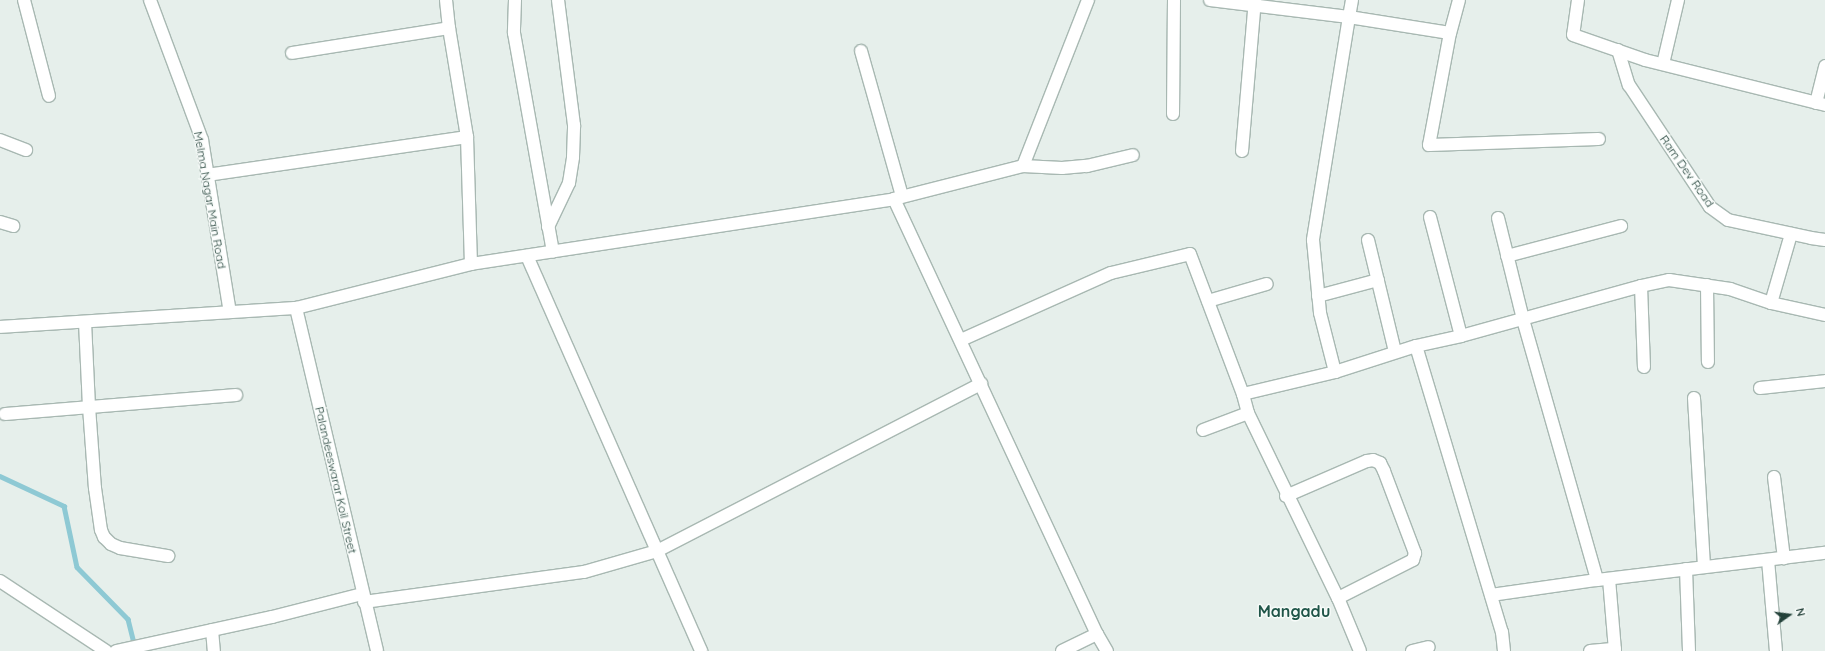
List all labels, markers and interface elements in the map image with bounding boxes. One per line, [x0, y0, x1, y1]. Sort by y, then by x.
street label: Melma Nagar Main Road [191, 130, 229, 270]
street label: Ram Dev Road [1657, 132, 1717, 210]
street label: Palandeeswarar Koil Street [312, 405, 360, 555]
north arrow [1769, 595, 1809, 635]
district label: Mangadu [1258, 601, 1330, 621]
text: N [1793, 606, 1808, 618]

